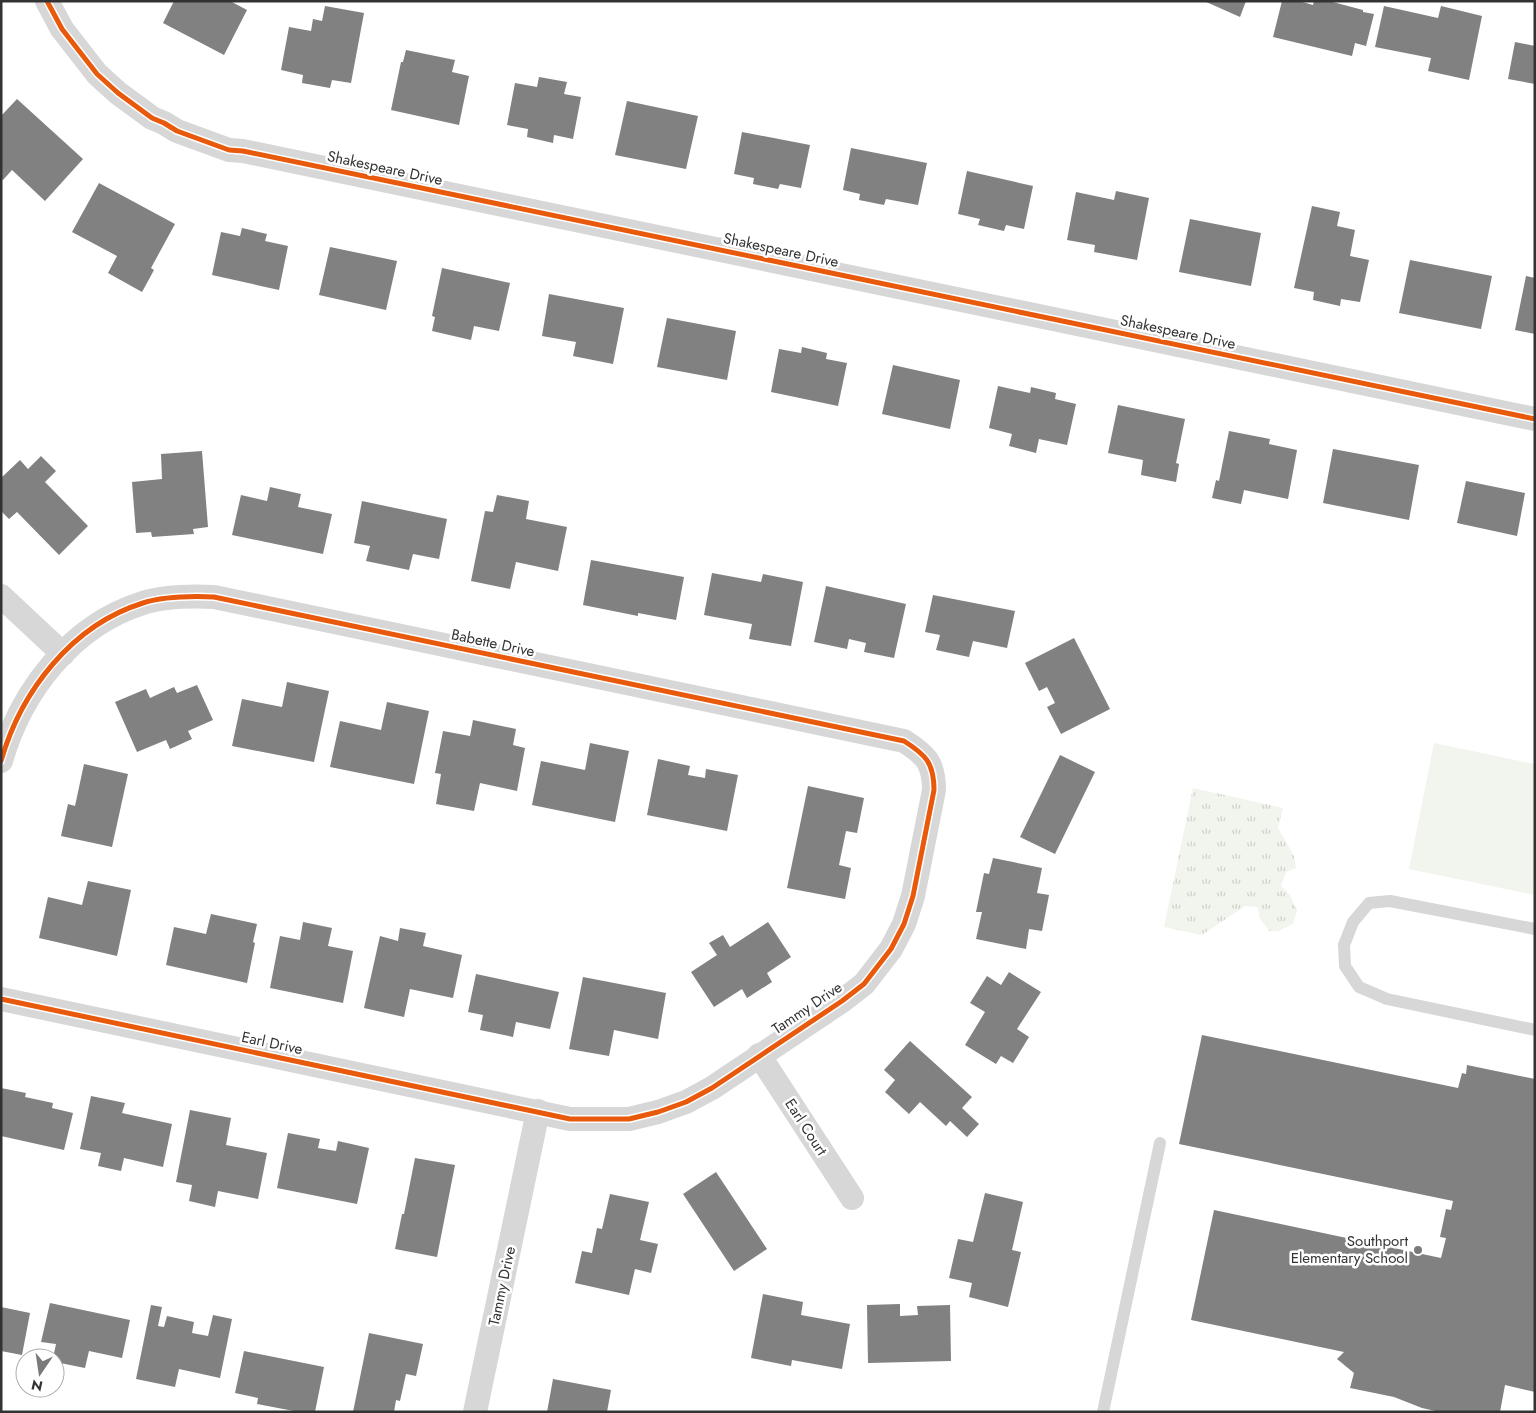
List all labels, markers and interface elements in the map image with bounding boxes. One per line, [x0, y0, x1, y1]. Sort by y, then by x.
street label: Shakespeare Drive [325, 145, 445, 191]
street label: Shakespeare Drive [721, 227, 841, 273]
street label: Shakespeare Drive [1118, 309, 1238, 355]
street label: Babette Drive [449, 623, 537, 663]
street label: Tammy Drive [767, 976, 847, 1040]
street label: Earl Drive [239, 1026, 305, 1060]
street label: Earl Court [779, 1094, 833, 1160]
place label: Southport Elementary School [1291, 1230, 1408, 1269]
street label: Tammy Drive [483, 1244, 521, 1328]
marker: Southport Elementary School [1412, 1244, 1424, 1256]
north arrow [15, 1348, 65, 1398]
text: N [29, 1375, 45, 1397]

